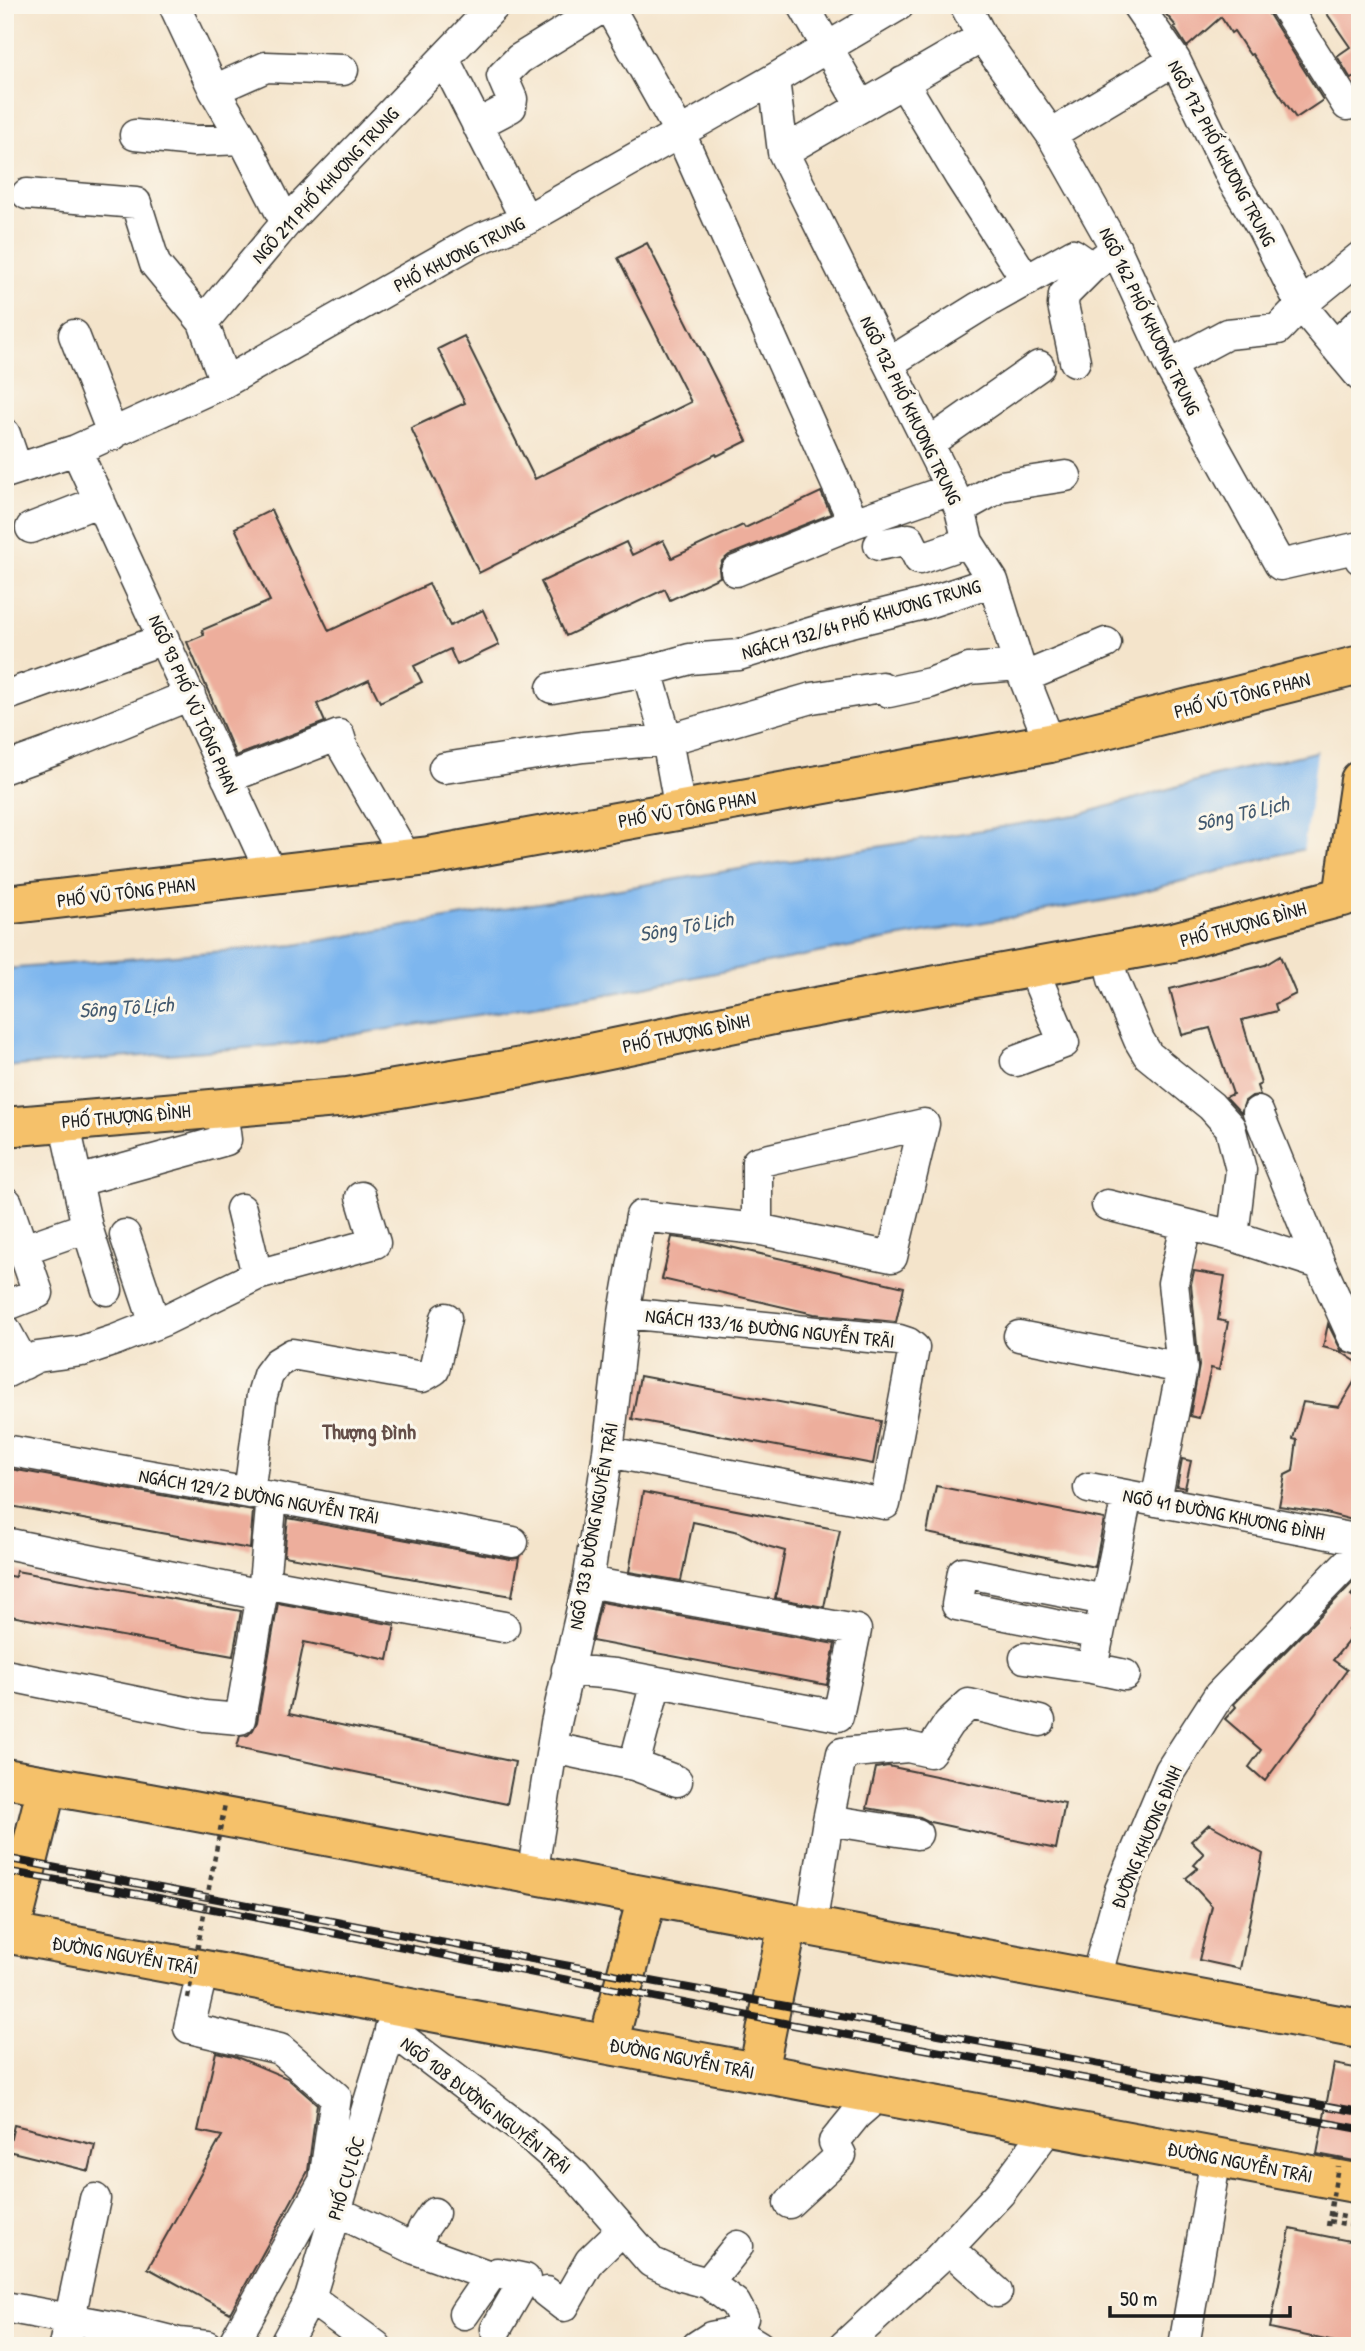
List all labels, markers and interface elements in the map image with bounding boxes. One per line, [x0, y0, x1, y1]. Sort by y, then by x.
street label: NGÕ 172 PHỐ KHƯƠNG TRUNG [1162, 55, 1282, 251]
street label: NGÕ 211 PHỐ KHƯƠNG TRUNG [246, 101, 404, 269]
street label: PHỐ KHƯƠNG TRUNG [389, 210, 529, 298]
street label: NGÕ 162 PHỐ KHƯƠNG TRUNG [1093, 223, 1207, 419]
street label: NGÕ 132 PHỐ KHƯƠNG TRUNG [854, 312, 968, 508]
street label: NGÁCH 132/64 PHỐ KHƯƠNG TRUNG [739, 572, 983, 666]
street label: NGÕ 93 PHỐ VŨ TÔNG PHAN [143, 611, 245, 797]
street label: PHỐ VŨ TÔNG PHAN [1171, 666, 1313, 724]
street label: PHỐ VŨ TÔNG PHAN [616, 784, 758, 834]
water label: Sông Tô Lịch [1193, 788, 1292, 838]
street label: PHỐ VŨ TÔNG PHAN [55, 871, 197, 913]
street label: PHỐ THƯỢNG ĐÌNH [1177, 895, 1309, 953]
water label: Sông Tô Lịch [637, 903, 736, 948]
water label: Sông Tô Lịch [78, 989, 175, 1025]
street label: PHỐ THƯỢNG ĐÌNH [620, 1007, 752, 1059]
street label: PHỐ THƯỢNG ĐÌNH [60, 1097, 192, 1135]
street label: NGÁCH 133/16 ĐƯỜNG NGUYỄN TRÃI [644, 1302, 896, 1354]
district label: Thượng Đình [321, 1417, 416, 1447]
street label: NGÕ 133 ĐƯỜNG NGUYỄN TRÃI [562, 1420, 624, 1632]
street label: NGÁCH 129/2 ĐƯỜNG NGUYỄN TRÃI [137, 1462, 381, 1530]
street label: NGÕ 41 ĐƯỜNG KHƯƠNG ĐÌNH [1121, 1482, 1327, 1546]
street label: ĐƯỜNG KHƯƠNG ĐÌNH [1104, 1762, 1188, 1912]
street label: ĐƯỜNG NGUYỄN TRÃI [50, 1929, 200, 1981]
street label: NGÕ 108 ĐƯỜNG NGUYỄN TRÃI [395, 2030, 577, 2180]
street label: ĐƯỜNG NGUYỄN TRÃI [607, 2031, 757, 2085]
street label: PHỐ CỰ LỘC [321, 2133, 371, 2223]
street label: ĐƯỜNG NGUYỄN TRÃI [1165, 2135, 1315, 2189]
scale bar [1110, 2274, 1290, 2318]
text: 50 m [1120, 2284, 1157, 2313]

